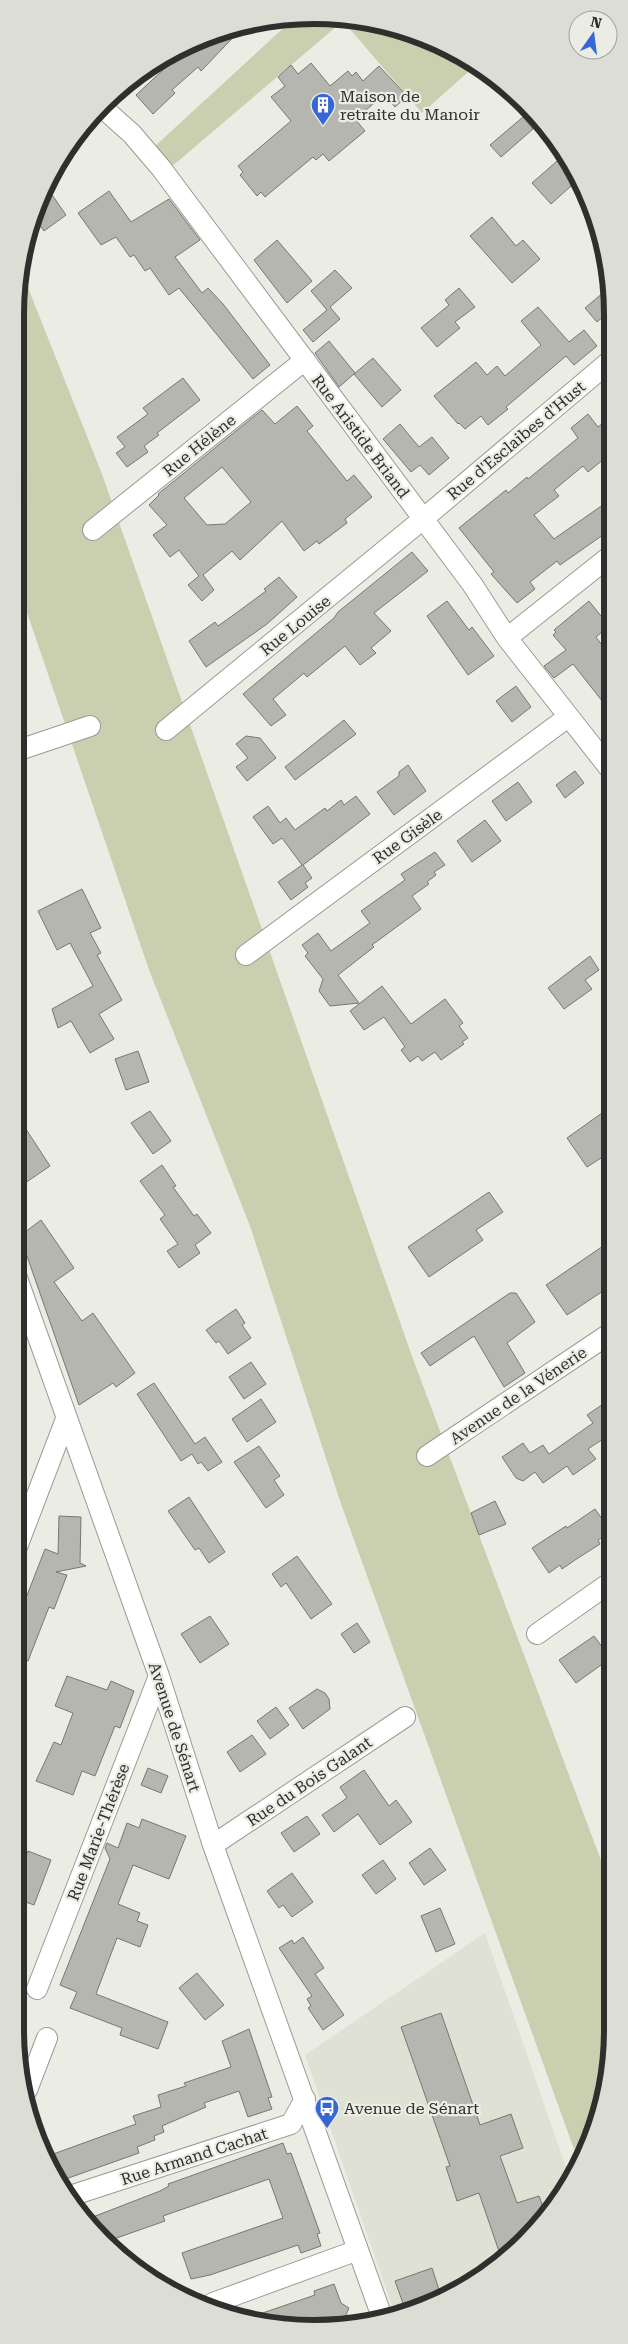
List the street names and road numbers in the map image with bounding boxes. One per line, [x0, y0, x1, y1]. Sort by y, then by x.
street label: Rue Aristide Briand [308, 371, 413, 502]
street label: Rue d'Esclaibes d'Hust [443, 377, 589, 504]
street label: Rue Hélène [159, 410, 240, 481]
street label: Rue Louise [256, 591, 334, 659]
street label: Rue Gisèle [369, 805, 446, 868]
street label: Avenue de la Vénerie [446, 1342, 590, 1448]
street label: Avenue de Sénart [145, 1660, 204, 1794]
street label: Rue du Bois Galant [243, 1733, 375, 1830]
street label: Rue Marie-Thérèse [64, 1761, 133, 1904]
street label: Rue Armand Cachat [118, 2124, 270, 2189]

